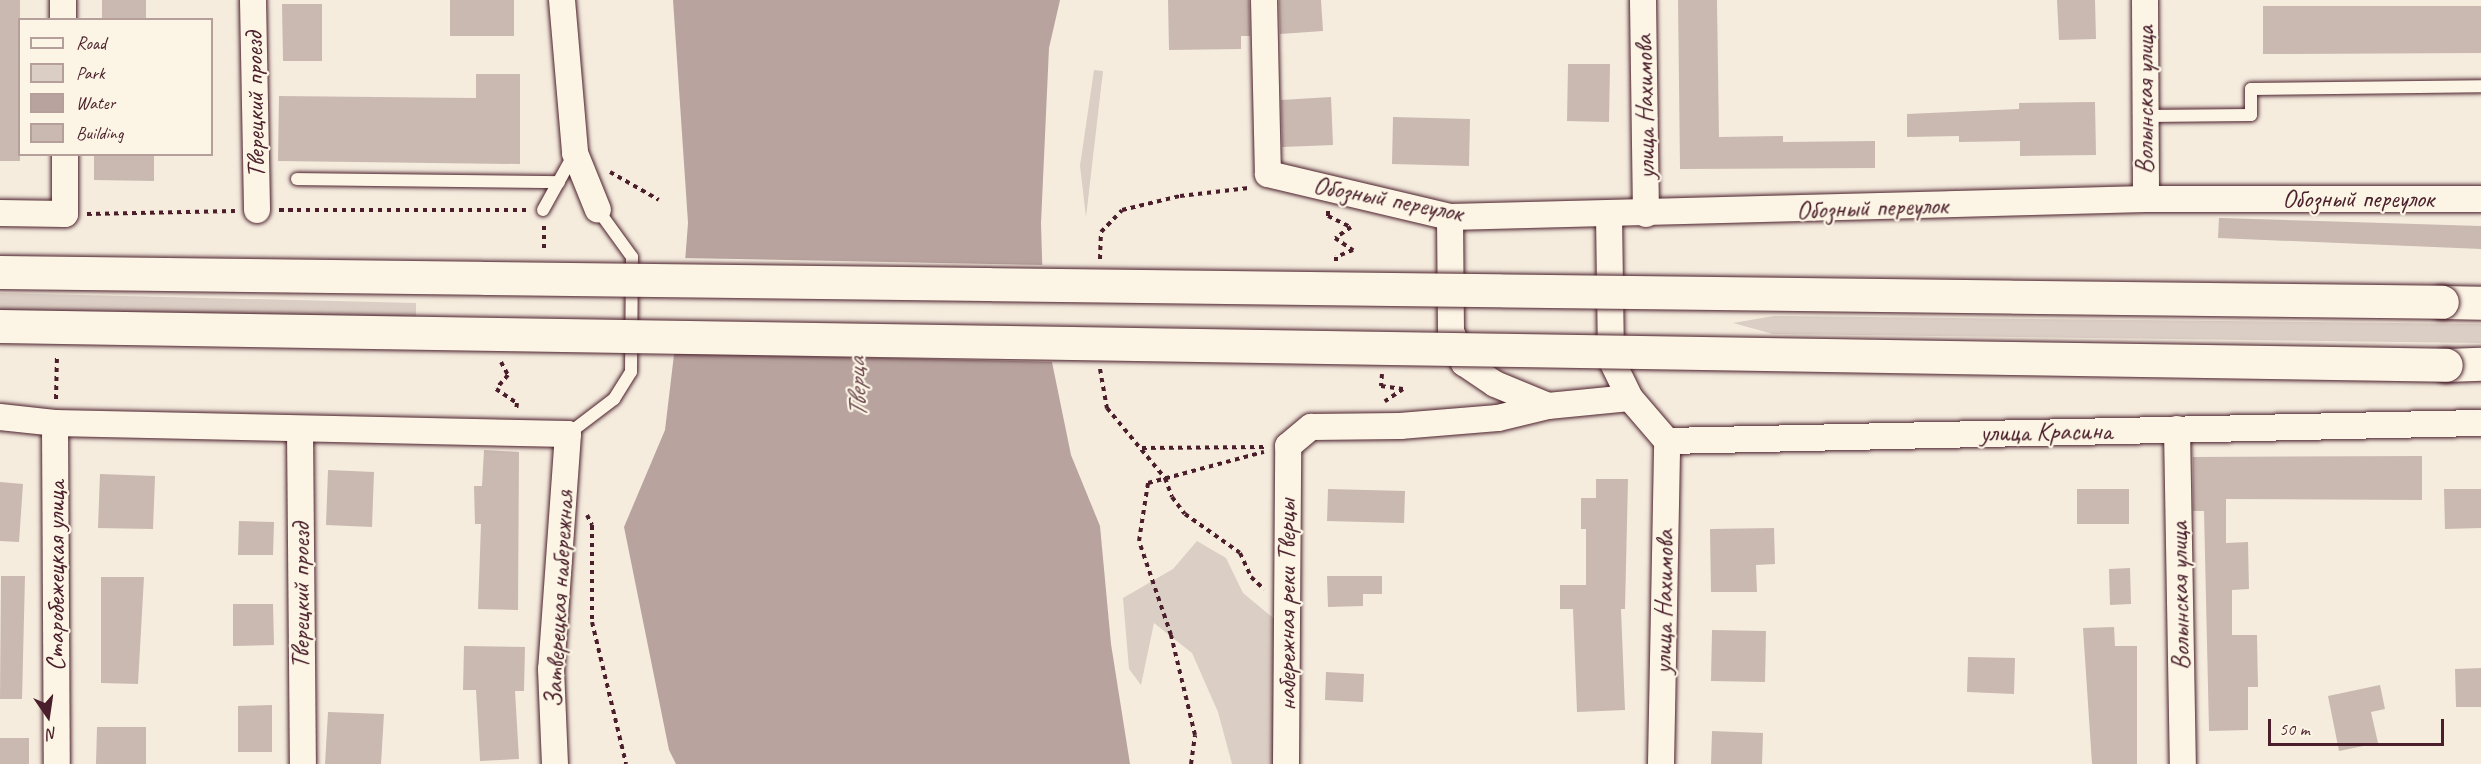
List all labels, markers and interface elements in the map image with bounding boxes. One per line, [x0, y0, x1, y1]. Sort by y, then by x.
legend [18, 18, 213, 156]
street label: Волынская улица [2129, 25, 2161, 175]
text: Road [76, 32, 106, 54]
street label: Тверецкий проезд [238, 32, 272, 178]
street label: улица Нахимова [1628, 34, 1662, 180]
text: Park [76, 62, 105, 84]
text: Water [76, 92, 115, 114]
text: Building [76, 122, 123, 144]
street label: Обозный переулок [1311, 169, 1465, 229]
street label: Обозный переулок [2282, 183, 2434, 215]
street label: Обозный переулок [1796, 190, 1948, 226]
water label: Тверца [840, 357, 874, 419]
street label: улица Красина [1979, 415, 2113, 449]
street label: Старобежецкая улица [40, 481, 72, 671]
street label: Затверецкая набережная [538, 489, 580, 709]
street label: набережная реки Тверцы [1271, 499, 1303, 711]
street label: Волынская улица [2163, 521, 2197, 671]
street label: Тверецкий проезд [285, 523, 317, 669]
street label: улица Нахимова [1647, 529, 1681, 675]
north arrow [18, 686, 78, 746]
scale bar [2271, 707, 2446, 745]
text: 50 m [2279, 718, 2310, 740]
text: N [45, 723, 59, 744]

